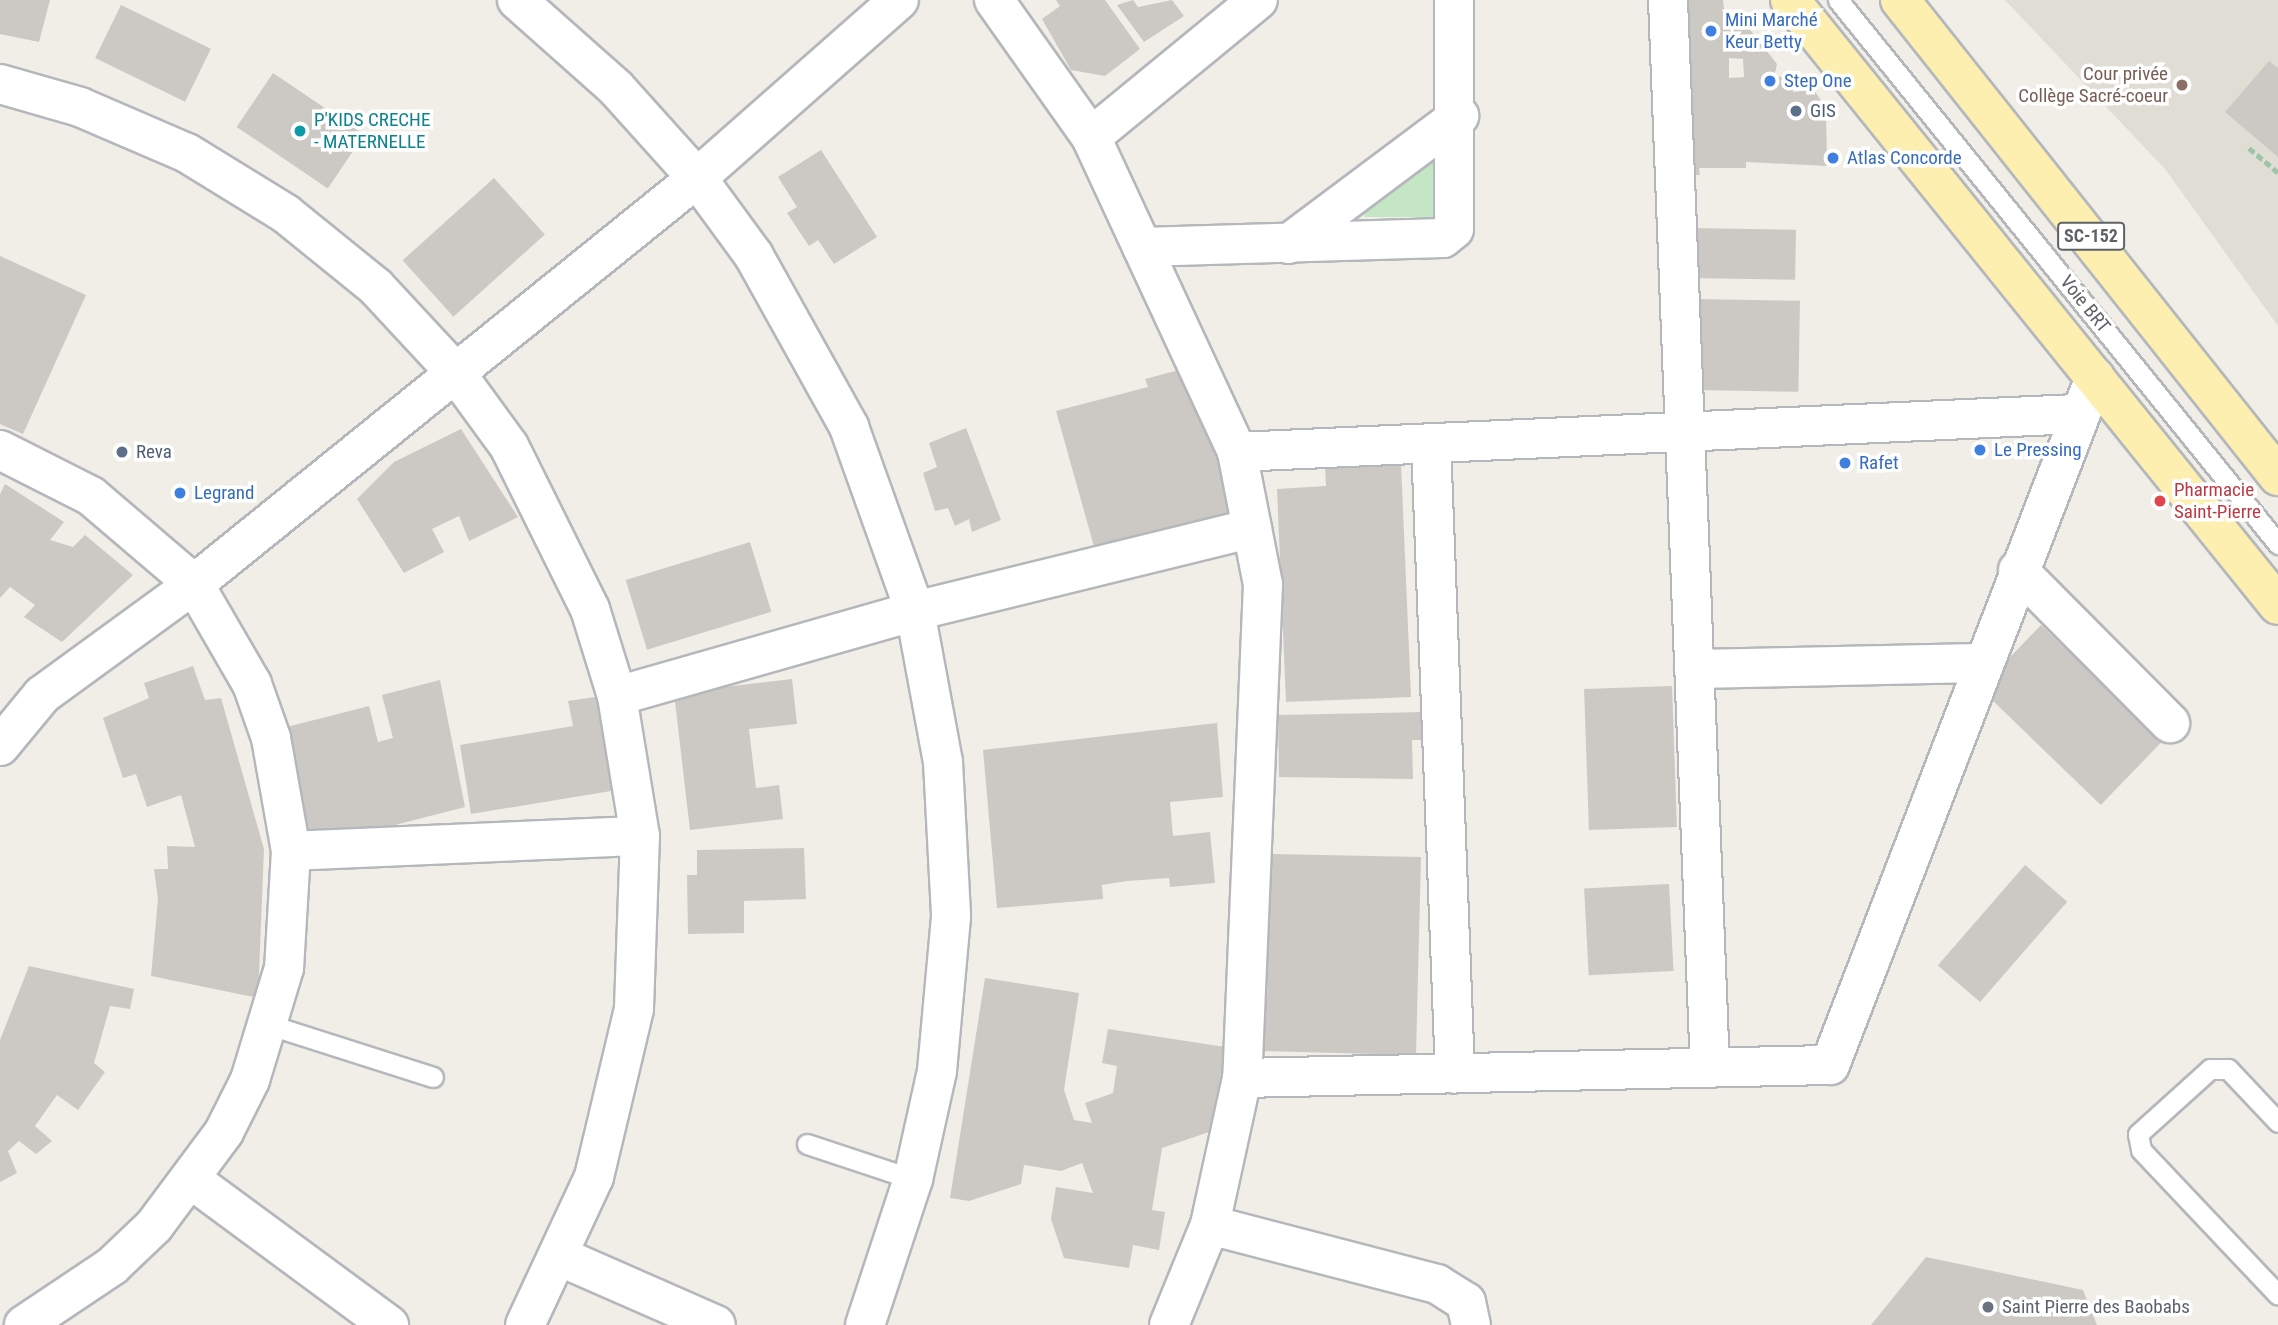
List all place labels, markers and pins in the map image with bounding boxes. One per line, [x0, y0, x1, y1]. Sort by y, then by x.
place label: Mini Marché Keur Betty [1725, 9, 1818, 53]
marker: Mini Marché Keur Betty [1703, 23, 1719, 39]
place label: Cour privée Collège Sacré-coeur [2018, 63, 2168, 107]
place label: Step One [1784, 70, 1852, 92]
marker: Step One [1762, 73, 1778, 89]
marker: Cour privée Collège Sacré-coeur [2174, 77, 2190, 93]
place label: GIS [1810, 100, 1836, 122]
marker: GIS [1788, 103, 1804, 119]
place label: P'KIDS CRECHE - MATERNELLE [314, 109, 430, 153]
marker: P'KIDS CRECHE - MATERNELLE [292, 123, 308, 139]
place label: Atlas Concorde [1847, 147, 1962, 169]
marker: Atlas Concorde [1825, 150, 1841, 166]
place label: Le Pressing [1994, 439, 2082, 461]
place label: Reva [136, 441, 172, 463]
marker: Le Pressing [1972, 442, 1988, 458]
marker: Reva [114, 444, 130, 460]
place label: Rafet [1859, 452, 1899, 474]
marker: Rafet [1837, 455, 1853, 471]
place label: Pharmacie Saint-Pierre [2174, 479, 2261, 523]
place label: Legrand [194, 482, 254, 504]
marker: Legrand [172, 485, 188, 501]
marker: Pharmacie Saint-Pierre [2152, 493, 2168, 509]
place label: Saint Pierre des Baobabs [2002, 1296, 2190, 1318]
marker: Saint Pierre des Baobabs [1980, 1299, 1996, 1315]

